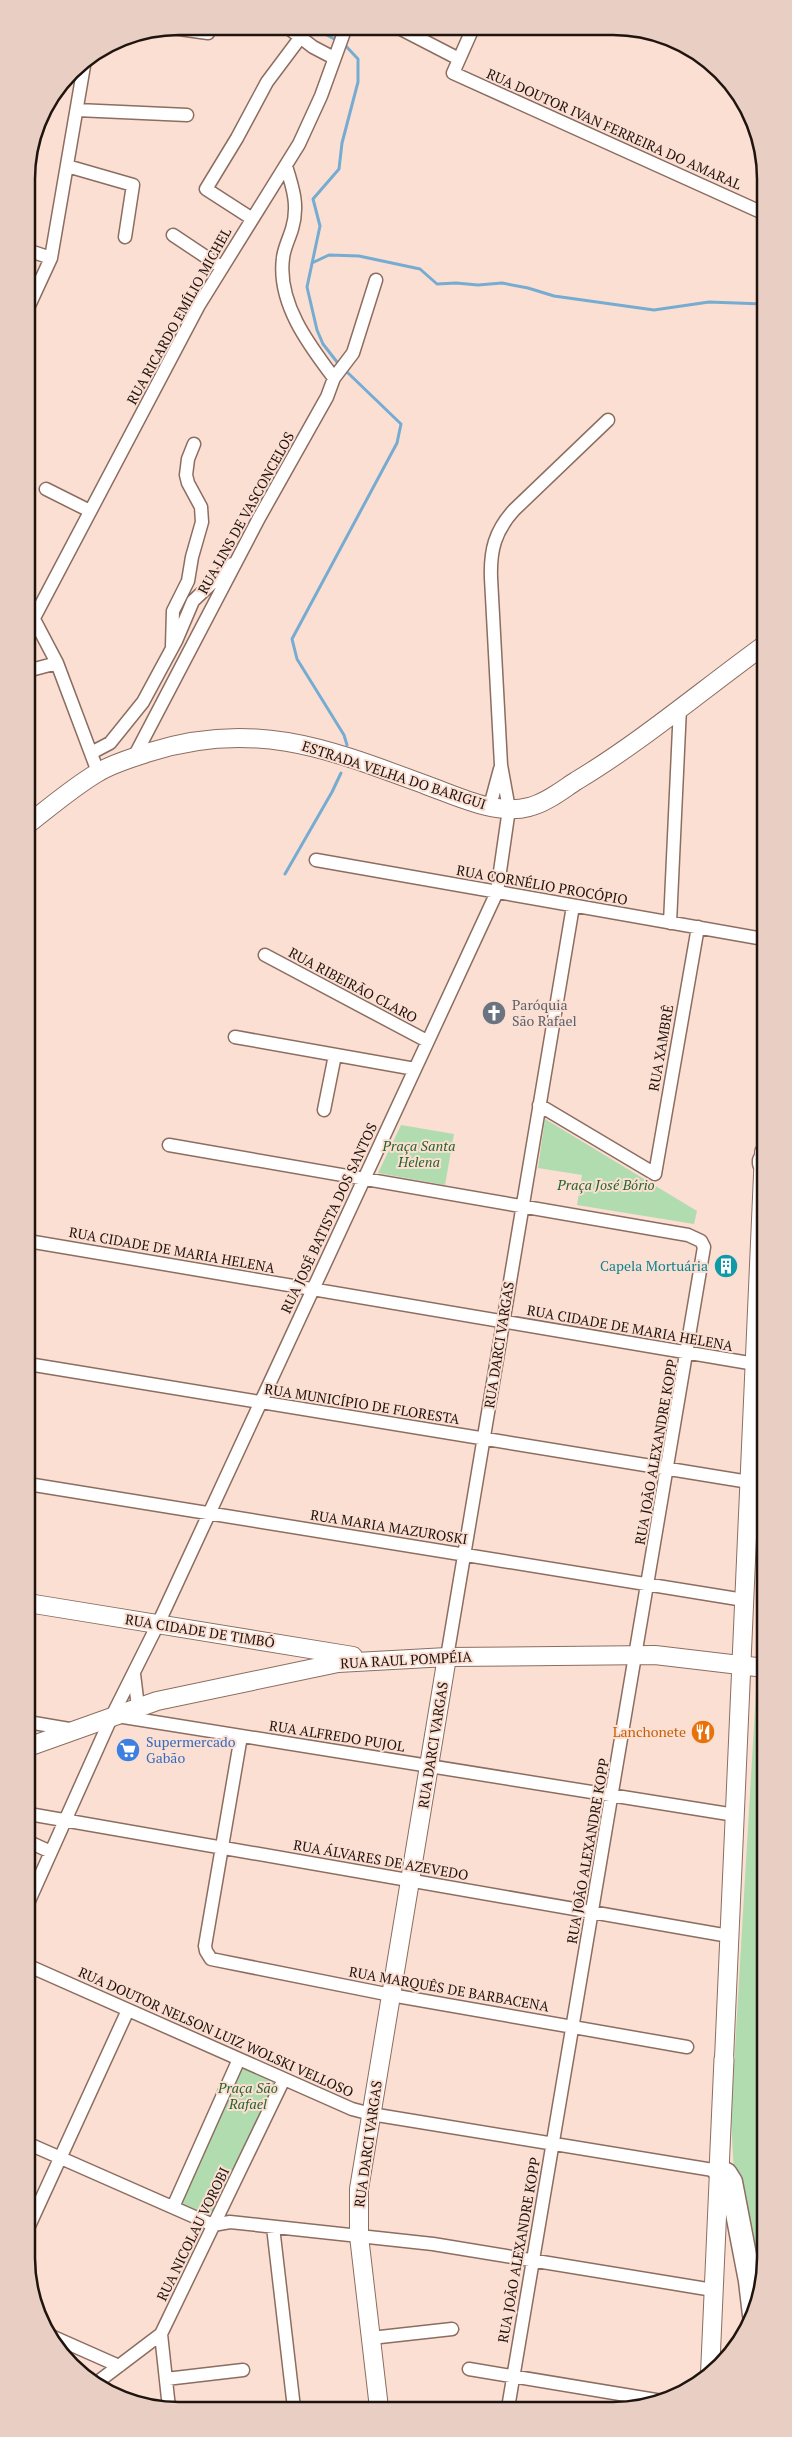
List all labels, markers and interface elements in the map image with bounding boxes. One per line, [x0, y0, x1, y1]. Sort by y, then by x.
street label: RUA DOUTOR IVAN FERREIRA DO AMARAL [484, 64, 745, 194]
street label: RUA RICARDO EMÍLIO MICHEL [122, 224, 235, 408]
street label: RUA LINS DE VASCONCELOS [193, 428, 298, 597]
street label: ESTRADA VELHA DO BARIGUI [300, 736, 489, 813]
street label: RUA CORNÉLIO PROCÓPIO [455, 860, 629, 909]
street label: RUA RIBEIRÃO CLARO [286, 943, 421, 1027]
place label: Paróquia São Rafael [512, 995, 577, 1030]
church icon: Paróquia São Rafael [481, 1000, 507, 1026]
street label: RUA XAMBRÊ [644, 1003, 677, 1093]
street label: RUA JOSÉ BATISTA DOS SANTOS [276, 1119, 381, 1316]
park label: Praça Santa Helena [382, 1136, 455, 1171]
park label: Praça José Bório [556, 1175, 655, 1194]
street label: RUA CIDADE DE MARIA HELENA [68, 1222, 277, 1277]
building icon: Capela Mortuária [713, 1253, 739, 1279]
place label: Capela Mortuária [600, 1256, 708, 1275]
street label: RUA DARCI VARGAS [479, 1280, 518, 1410]
street label: RUA CIDADE DE MARIA HELENA [526, 1300, 735, 1355]
street label: RUA JOÃO ALEXANDRE KOPP [630, 1358, 681, 1546]
street label: RUA MUNICÍPIO DE FLORESTA [263, 1379, 461, 1428]
street label: RUA MARIA MAZUROSKI [309, 1505, 469, 1548]
street label: RUA CIDADE DE TIMBÓ [124, 1609, 276, 1652]
street label: RUA RAUL POMPÉIA [340, 1647, 473, 1672]
street label: RUA DARCI VARGAS [413, 1680, 452, 1810]
street label: RUA ALFREDO PUJOL [268, 1715, 406, 1756]
restaurant icon: Lanchonete [690, 1719, 716, 1745]
place label: Lanchonete [613, 1722, 686, 1741]
place label: Supermercado Gabão [146, 1732, 236, 1767]
supermarket icon: Supermercado Gabão [115, 1737, 141, 1763]
street label: RUA JOÃO ALEXANDRE KOPP [562, 1757, 613, 1945]
street label: RUA ÁLVARES DE AZEVEDO [292, 1835, 470, 1884]
street label: RUA DOUTOR NELSON LUIZ WOLSKI VELLOSO [76, 1962, 357, 2101]
street label: RUA MARQUÊS DE BARBACENA [347, 1962, 551, 2016]
park label: Praça São Rafael [217, 2078, 278, 2113]
street label: RUA DARCI VARGAS [349, 2079, 386, 2209]
street label: RUA JOÃO ALEXANDRE KOPP [493, 2156, 544, 2344]
street label: RUA NICOLAU VOROBI [152, 2164, 233, 2304]

